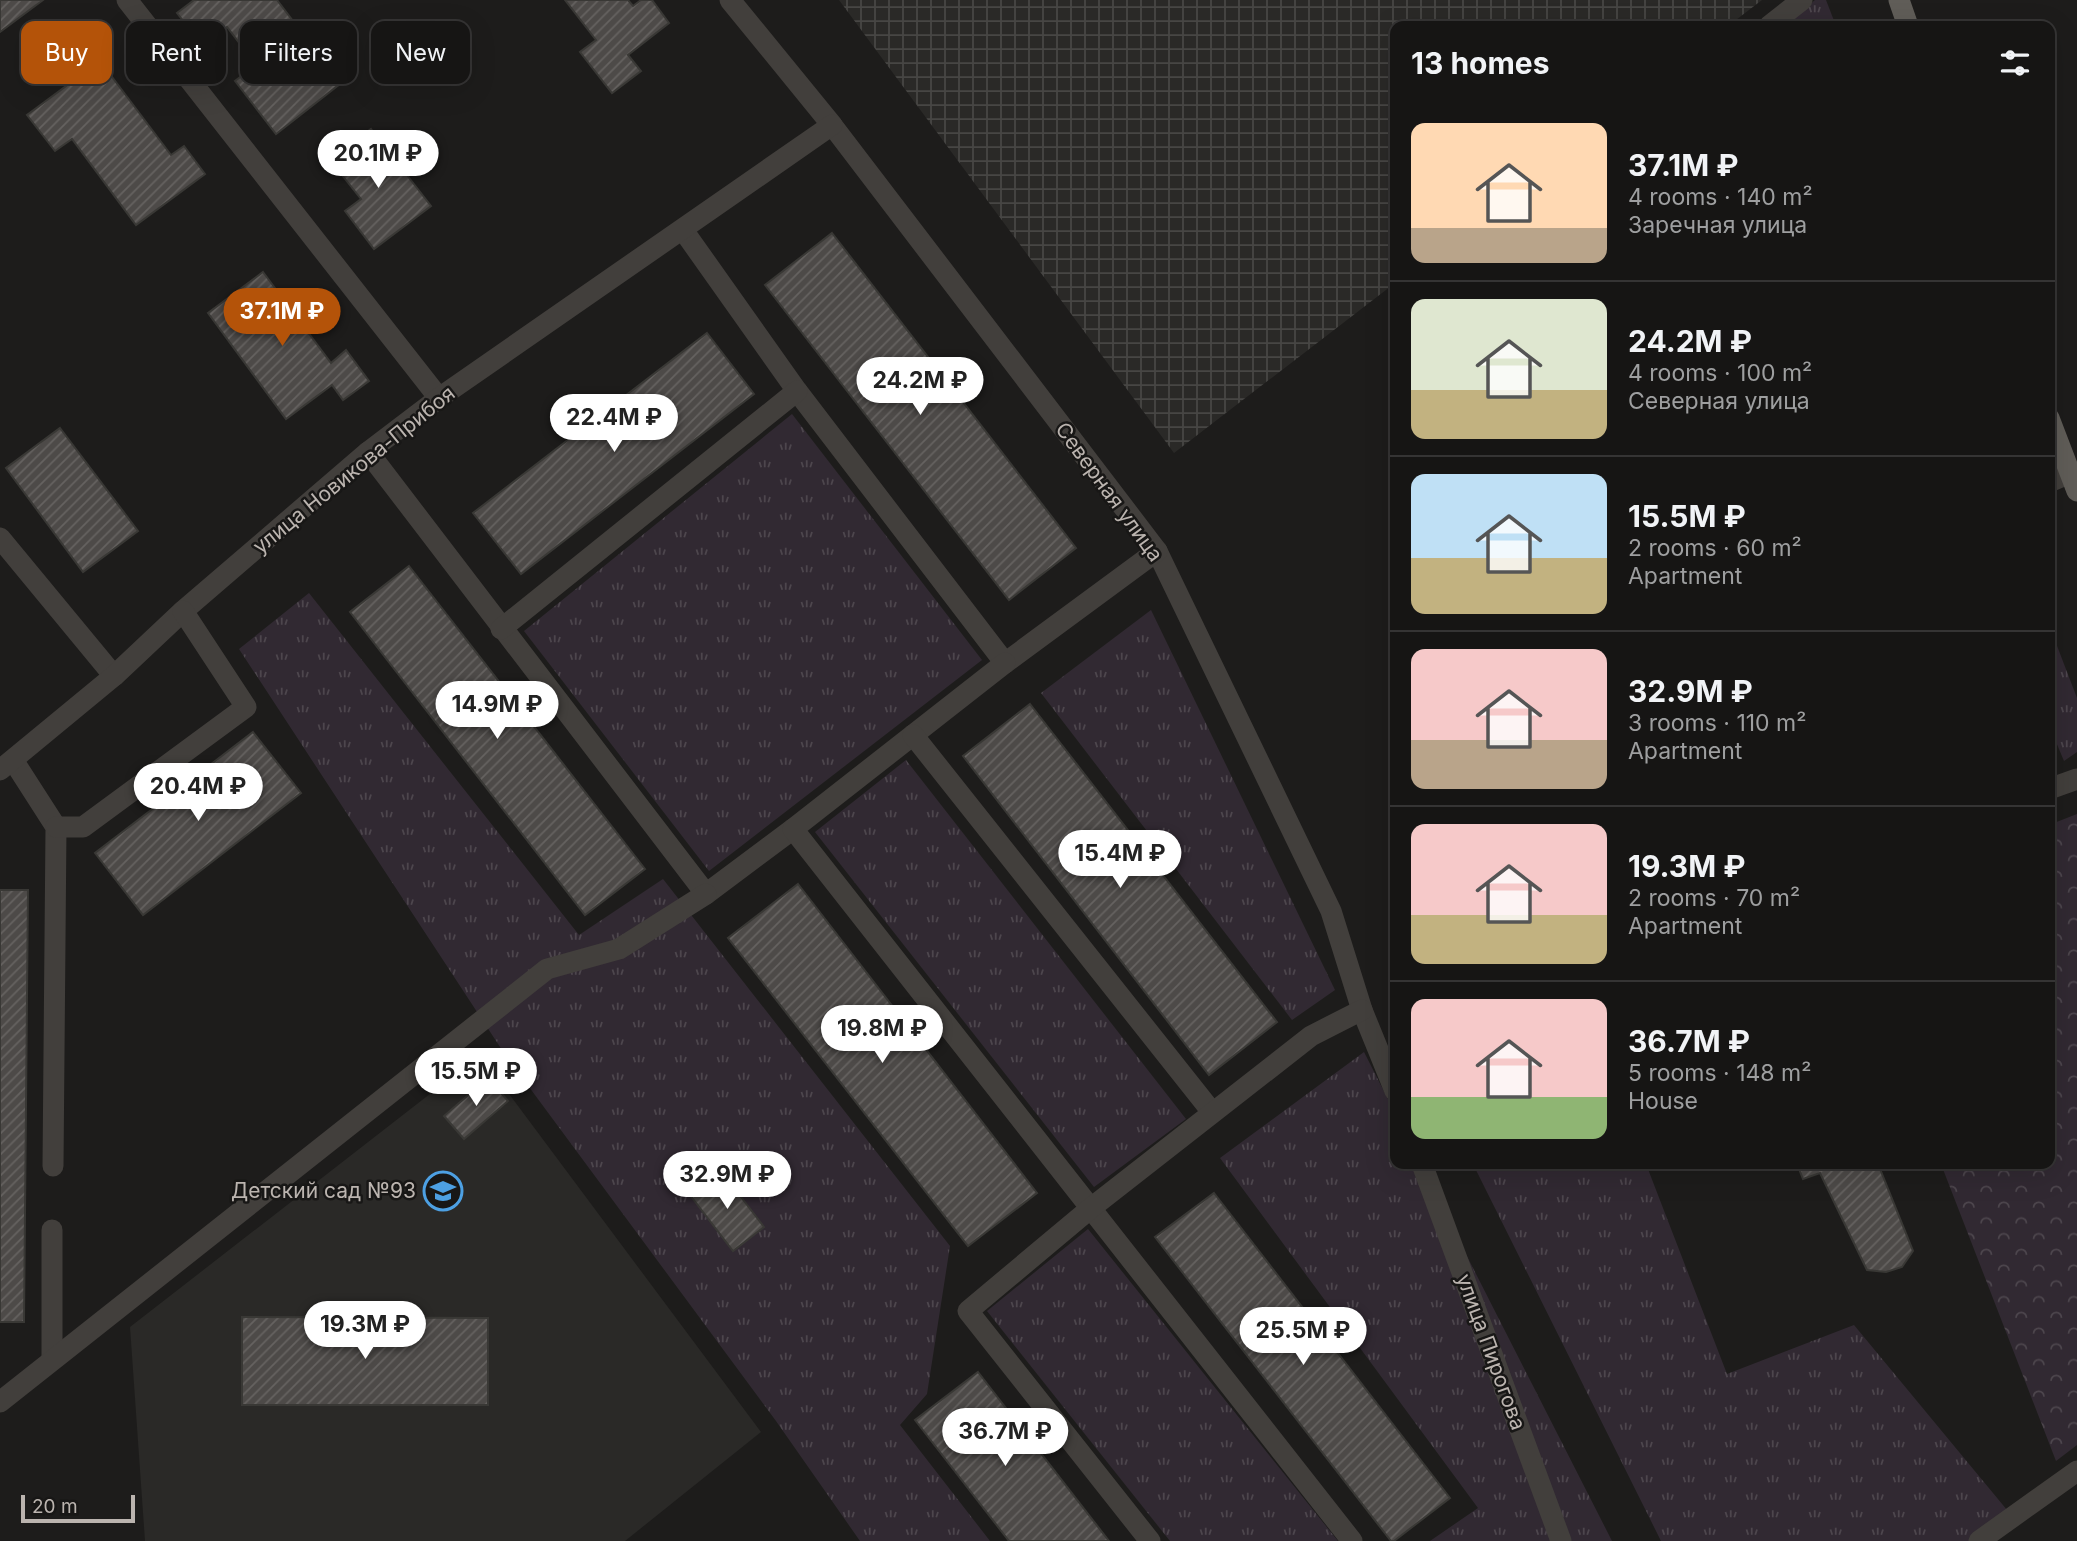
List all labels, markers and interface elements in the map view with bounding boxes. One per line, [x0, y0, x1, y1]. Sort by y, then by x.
chip: Buy [21, 21, 112, 84]
chip: Rent [126, 21, 226, 84]
chip: Filters [240, 21, 357, 84]
chip: New [371, 21, 470, 84]
icon: filters [1996, 44, 2034, 82]
text: 13 homes [1411, 45, 1550, 81]
pin: 20.1M ₽ [313, 130, 443, 190]
text: 20.1M ₽ [334, 139, 422, 167]
text: 37.1M ₽ [1628, 147, 1739, 183]
icon: home [1467, 151, 1551, 235]
text: 4 rooms · 140 m² [1628, 183, 1813, 211]
text: Заречная улица [1628, 211, 1807, 239]
pin: 37.1M ₽ [217, 288, 347, 348]
text: 37.1M ₽ [240, 297, 324, 325]
text: 24.2M ₽ [1628, 323, 1752, 359]
icon: home [1467, 327, 1551, 411]
pin: 24.2M ₽ [855, 358, 985, 417]
text: 4 rooms · 100 m² [1628, 359, 1812, 387]
text: 24.2M ₽ [872, 366, 968, 394]
street label: улица Новикова-Прибоя [248, 380, 460, 559]
text: Северная улица [1628, 387, 1810, 415]
pin: 22.4M ₽ [549, 394, 679, 454]
text: 22.4M ₽ [566, 403, 662, 431]
street label: Северная улица [1051, 417, 1168, 566]
text: 15.5M ₽ [1628, 498, 1746, 534]
icon: home [1467, 502, 1551, 586]
text: 2 rooms · 60 m² [1628, 534, 1802, 562]
text: Apartment [1628, 562, 1742, 590]
text: 32.9M ₽ [1628, 673, 1753, 709]
icon: home [1467, 677, 1551, 761]
pin: 14.9M ₽ [432, 682, 562, 741]
text: 14.9M ₽ [452, 690, 542, 718]
text: 3 rooms · 110 m² [1628, 709, 1806, 737]
text: Apartment [1628, 737, 1742, 765]
pin: 20.4M ₽ [133, 764, 263, 823]
text: 20.4M ₽ [150, 772, 246, 800]
pin: 15.4M ₽ [1055, 830, 1185, 890]
text: 15.4M ₽ [1074, 839, 1166, 867]
text: 19.3M ₽ [1628, 848, 1746, 884]
icon: home [1467, 852, 1551, 936]
text: 2 rooms · 70 m² [1628, 884, 1800, 912]
text: Apartment [1628, 912, 1742, 940]
pin: 19.8M ₽ [817, 1006, 947, 1065]
text: 19.8M ₽ [837, 1014, 927, 1042]
text: 36.7M ₽ [1628, 1023, 1750, 1059]
icon: home [1467, 1027, 1551, 1111]
pin: 15.5M ₽ [411, 1048, 541, 1108]
text: 15.5M ₽ [431, 1057, 521, 1085]
text: 5 rooms · 148 m² [1628, 1059, 1811, 1087]
text: House [1628, 1087, 1698, 1115]
pin: 32.9M ₽ [662, 1152, 792, 1211]
text: 32.9M ₽ [679, 1160, 775, 1188]
school or university icon: Детский сад №93 [422, 1170, 464, 1212]
place label: Детский сад №93 [231, 1178, 416, 1203]
street label: улица Пирогова [1452, 1270, 1531, 1433]
pin: 19.3M ₽ [300, 1302, 430, 1361]
pin: 25.5M ₽ [1238, 1308, 1368, 1367]
text: 19.3M ₽ [320, 1310, 410, 1338]
text: 25.5M ₽ [1256, 1316, 1350, 1344]
pin: 36.7M ₽ [940, 1408, 1070, 1468]
text: 36.7M ₽ [958, 1417, 1052, 1445]
scale bar [21, 1492, 135, 1524]
text: 20 m [32, 1495, 78, 1518]

